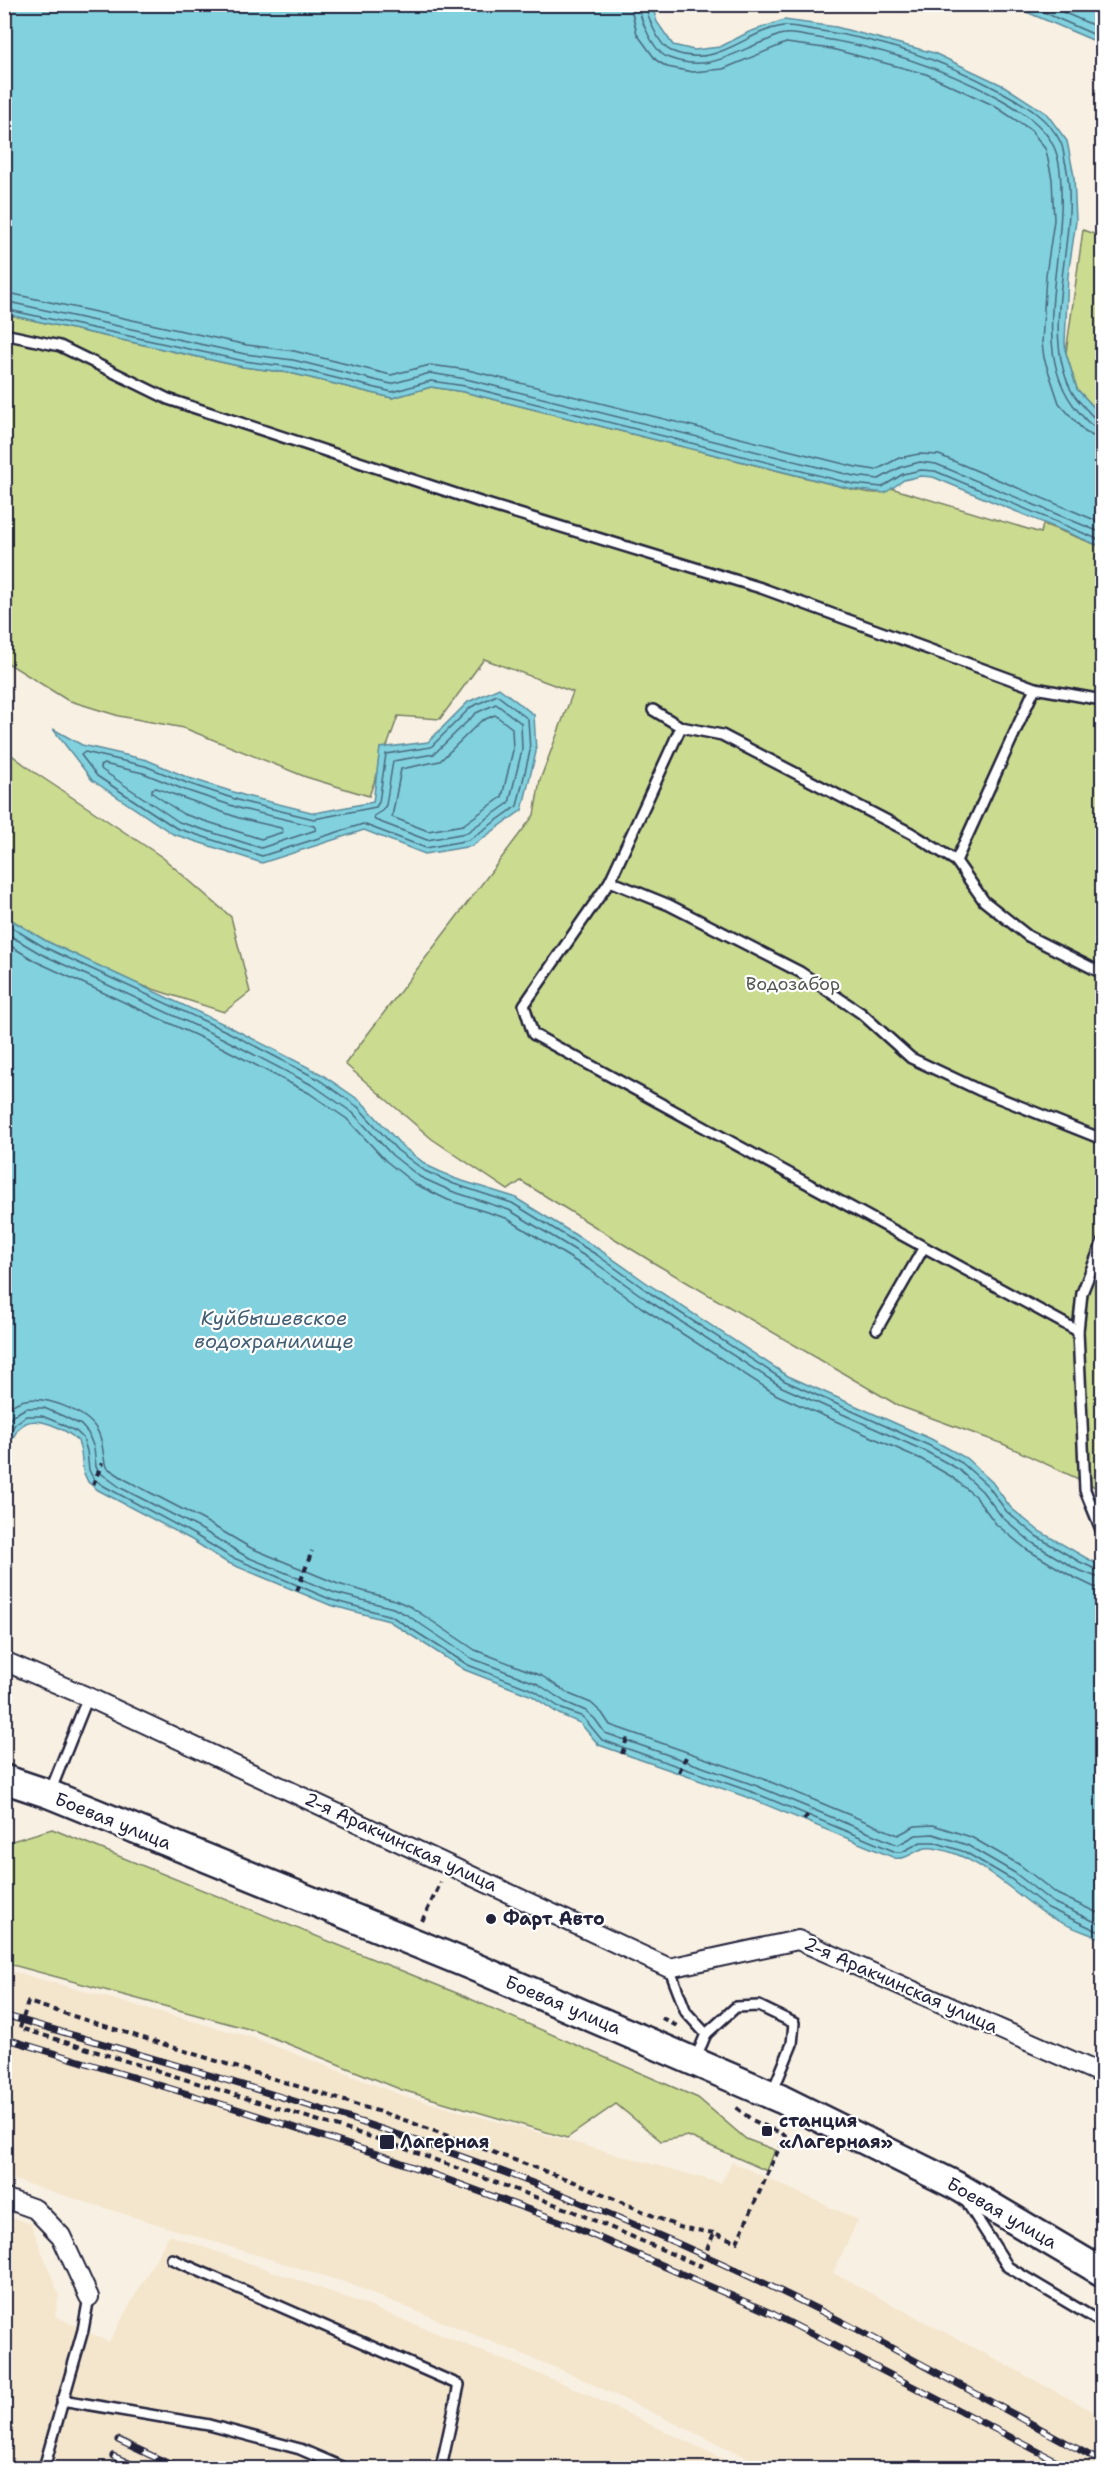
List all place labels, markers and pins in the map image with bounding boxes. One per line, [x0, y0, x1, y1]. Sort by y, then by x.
place label: Фарт Авто [503, 1907, 605, 1931]
marker: Фарт Авто [484, 1912, 498, 1926]
place label: станция «Лагерная» [779, 2109, 893, 2154]
marker: станция «Лагерная» [760, 2124, 774, 2138]
place label: Лагерная [400, 2130, 490, 2154]
marker: Лагерная [378, 2133, 396, 2151]

